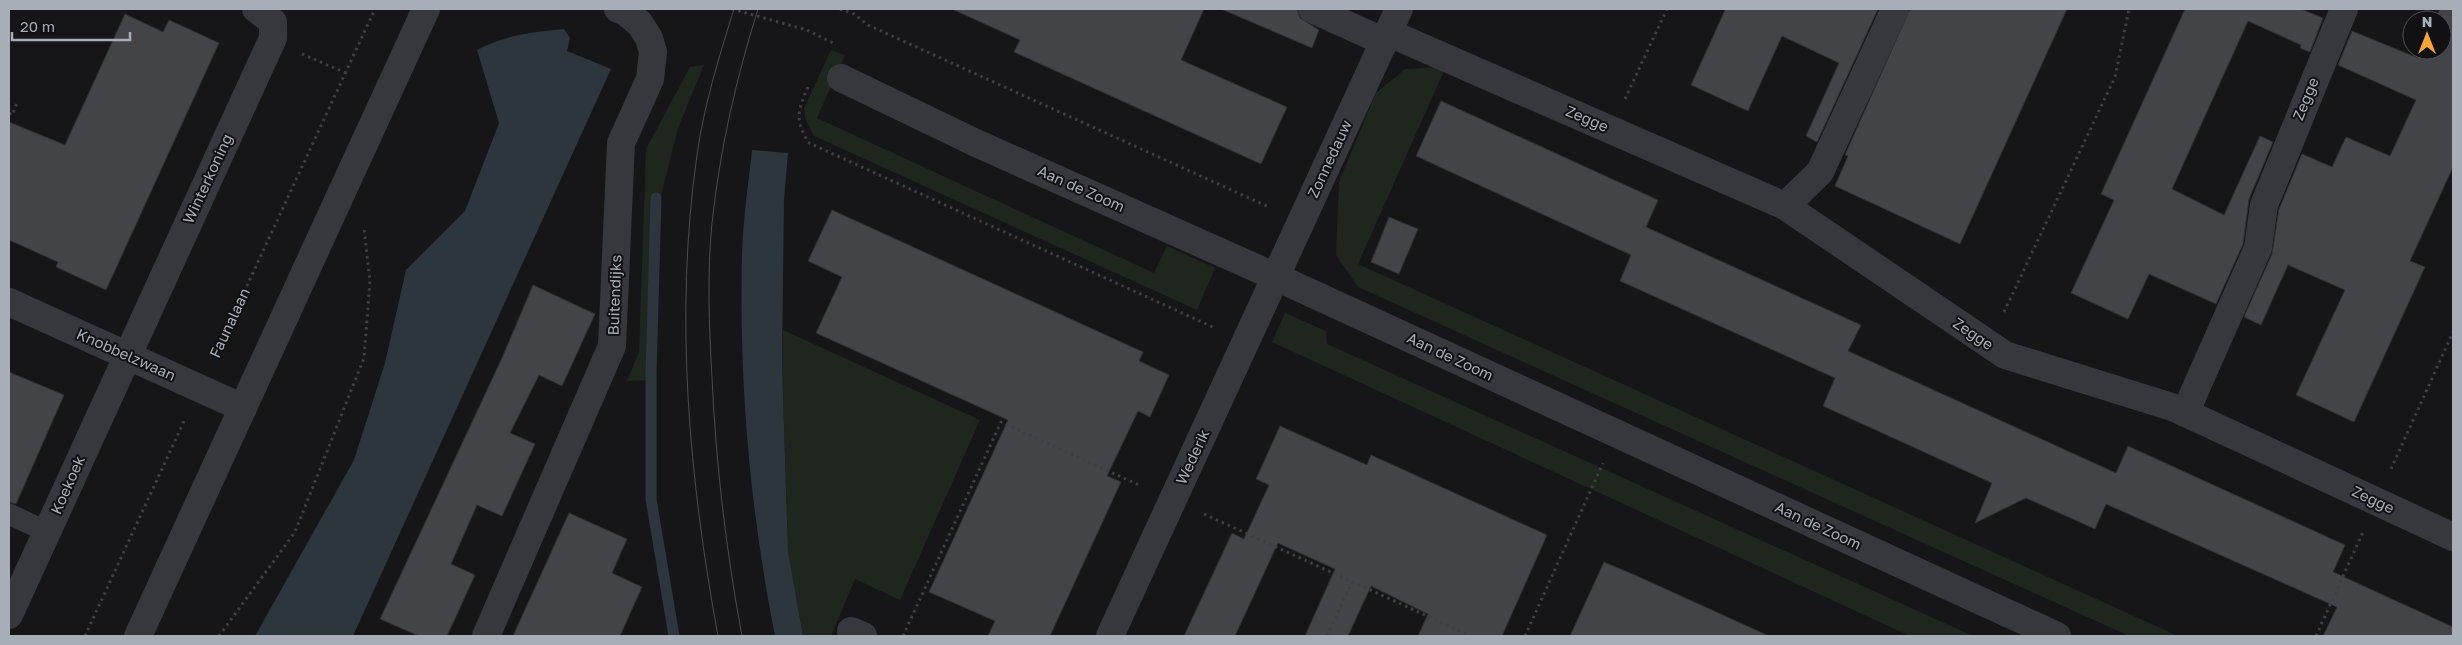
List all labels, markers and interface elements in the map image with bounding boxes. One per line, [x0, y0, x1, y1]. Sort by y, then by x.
scale bar [12, 10, 130, 42]
north arrow [2402, 10, 2452, 60]
text: N [2422, 13, 2432, 30]
text: 20 m [20, 17, 55, 35]
street label: Zegge [2288, 74, 2322, 123]
street label: Zegge [1563, 101, 1612, 135]
street label: Zonnedauw [1303, 117, 1355, 200]
street label: Winterkoning [178, 131, 236, 226]
street label: Aan de Zoom [1035, 161, 1128, 215]
street label: Buitendijks [604, 254, 624, 336]
street label: Faunalaan [205, 285, 253, 360]
street label: Zegge [1950, 313, 1997, 353]
street label: Knobbelzwaan [74, 324, 179, 384]
street label: Aan de Zoom [1404, 328, 1496, 384]
street label: Wederik [1172, 426, 1213, 487]
street label: Koekoek [46, 452, 88, 517]
street label: Zegge [2349, 482, 2398, 517]
street label: Aan de Zoom [1772, 497, 1864, 553]

